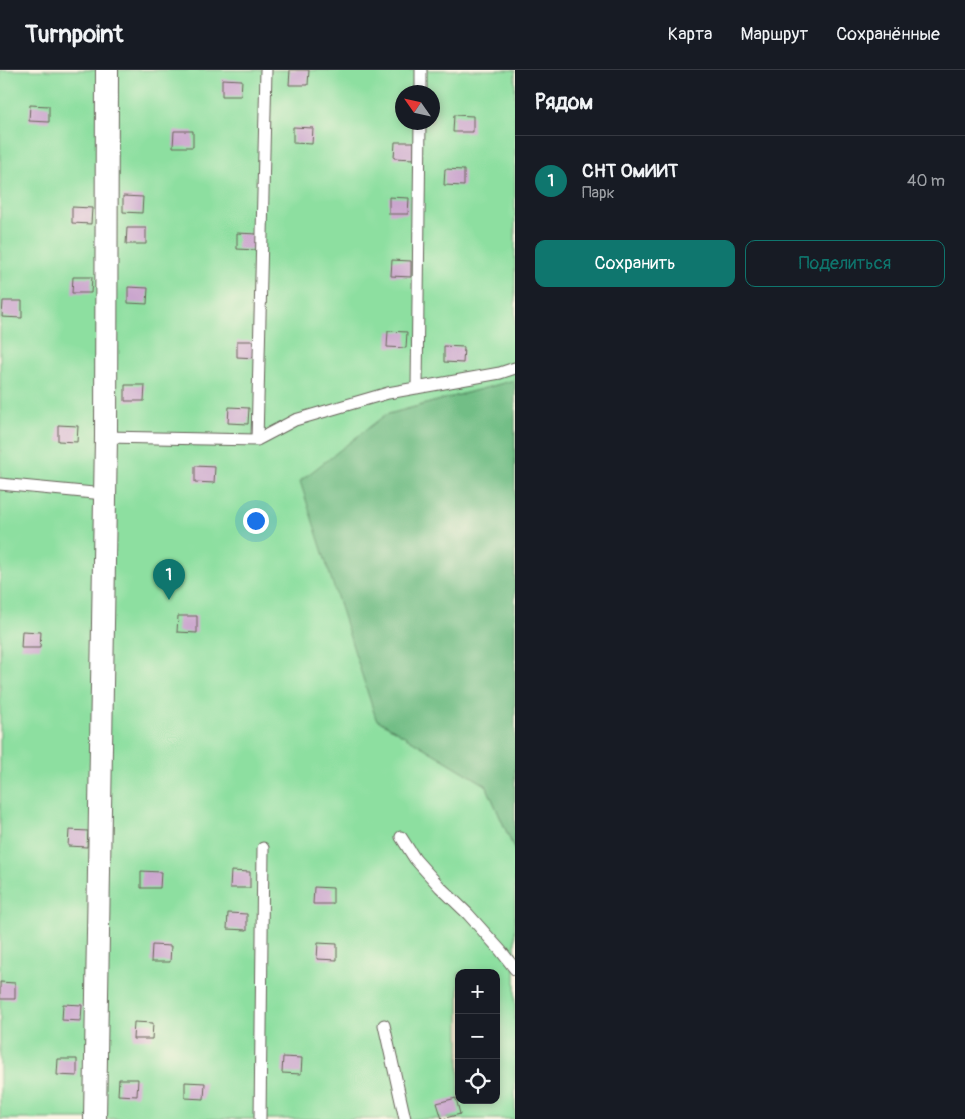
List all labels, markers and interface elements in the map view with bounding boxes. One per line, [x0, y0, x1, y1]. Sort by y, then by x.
text: Turnpoint [25, 20, 123, 49]
text: Карта [668, 23, 712, 46]
text: Маршрут [740, 23, 808, 46]
text: Сохранённые [836, 23, 940, 46]
north arrow [395, 85, 440, 130]
text: Рядом [535, 89, 593, 116]
text: СНТ ОмИИТ [582, 159, 678, 183]
text: 1 [548, 171, 554, 191]
text: 40 m [907, 171, 945, 191]
text: Парк [582, 183, 615, 203]
button: Сохранить [535, 240, 735, 287]
button: Поделиться [745, 240, 945, 287]
your location [243, 508, 269, 534]
pin: 1 [153, 559, 185, 600]
map controls [455, 969, 500, 1104]
button: + [455, 969, 500, 1014]
button: − [455, 1014, 500, 1059]
button: locate [455, 1059, 500, 1104]

